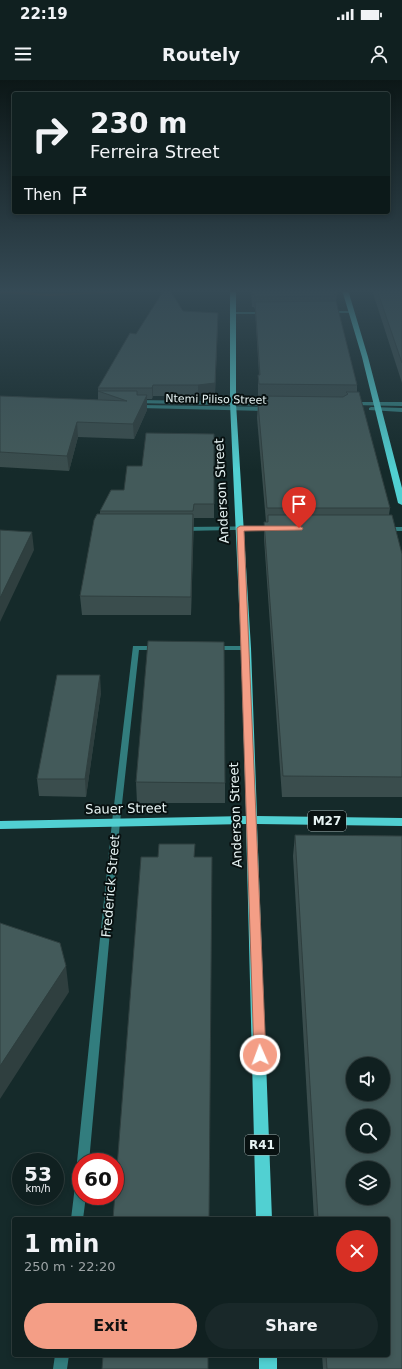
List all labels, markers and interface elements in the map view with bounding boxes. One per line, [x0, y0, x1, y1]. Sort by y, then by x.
text: 22:19 [20, 5, 68, 23]
icon: menu [12, 43, 34, 65]
icon: person [368, 43, 390, 65]
text: Routely [162, 44, 240, 65]
text: 230 m [90, 107, 187, 140]
icon: right [24, 108, 76, 160]
text: Ferreira Street [90, 141, 219, 162]
icon: arrive [69, 184, 91, 206]
text: Then [24, 186, 61, 204]
street label: Ntemi Piliso Street [165, 392, 268, 407]
street label: Anderson Street [211, 438, 232, 544]
pin [282, 487, 316, 528]
icon: arrive [288, 493, 310, 515]
street label: Anderson Street [226, 762, 245, 868]
street label: Sauer Street [85, 800, 167, 817]
road number: M27 [308, 811, 346, 831]
street label: Frederick Street [99, 834, 122, 938]
position arrow [239, 1034, 281, 1076]
map controls [346, 1057, 390, 1205]
button: sound [346, 1057, 390, 1101]
button: search [346, 1109, 390, 1153]
road number: R41 [245, 1135, 279, 1155]
speed limit sign: 60 [72, 1153, 124, 1205]
button: layers [346, 1161, 390, 1205]
text: 53 [24, 1162, 52, 1186]
text: km/h [25, 1183, 51, 1194]
text: 1 min [24, 1230, 99, 1258]
button: close [336, 1230, 378, 1272]
text: 250 m · 22:20 [24, 1259, 115, 1274]
button: Exit [24, 1303, 197, 1349]
button: Share [205, 1303, 378, 1349]

